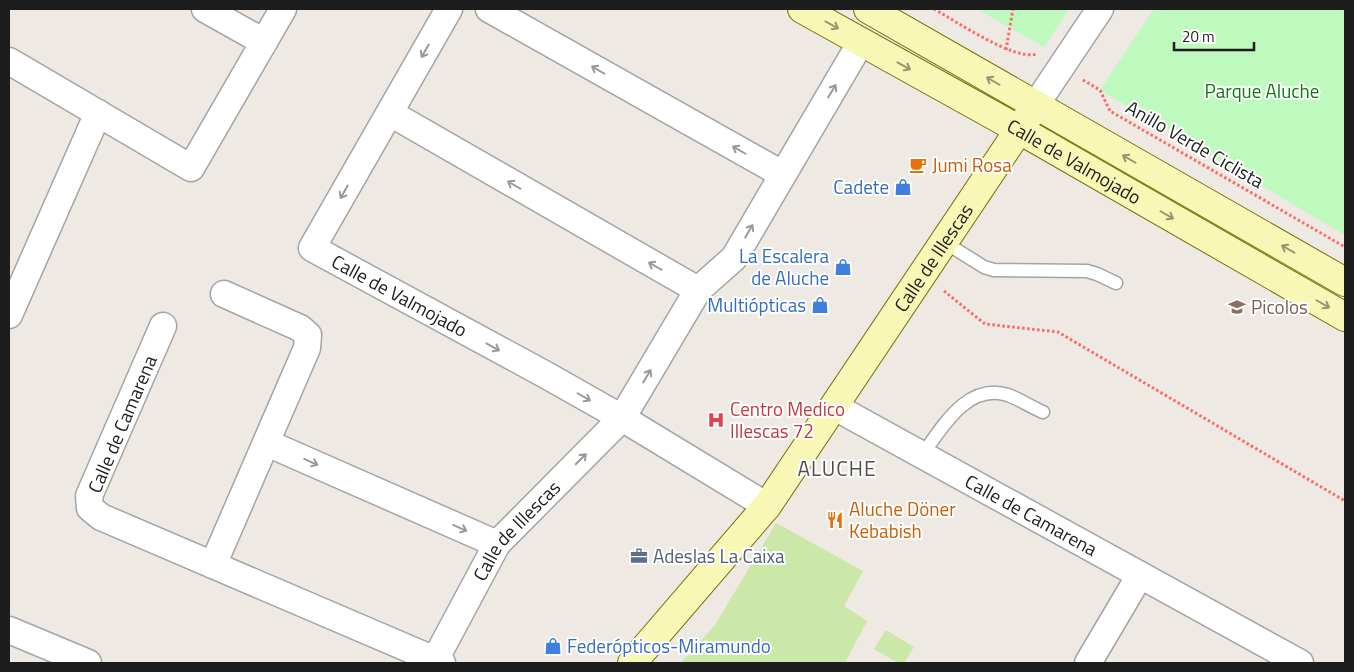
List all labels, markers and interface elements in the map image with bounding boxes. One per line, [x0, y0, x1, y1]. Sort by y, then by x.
scale bar [1174, 20, 1254, 52]
one-way arrow [824, 21, 838, 31]
text: 20 m [1182, 25, 1215, 48]
one-way arrow [420, 43, 430, 58]
one-way arrow [896, 61, 911, 71]
one-way arrow [591, 65, 606, 75]
one-way arrow [987, 76, 1001, 86]
park label: Parque Aluche [1205, 76, 1319, 105]
one-way arrow [828, 84, 838, 98]
street label: Anillo Verde Ciclista [1121, 92, 1270, 195]
street label: Calle de Valmojado [1002, 111, 1147, 211]
one-way arrow [733, 145, 747, 155]
place label: Jumi Rosa [932, 150, 1012, 179]
one-way arrow [1122, 153, 1137, 163]
cafe icon: Jumi Rosa [908, 155, 928, 175]
place label: Cadete [833, 172, 889, 201]
shop icon: Cadete [893, 177, 913, 197]
one-way arrow [507, 180, 522, 190]
one-way arrow [339, 184, 349, 199]
street label: Calle de Illescas [886, 197, 980, 317]
one-way arrow [1159, 210, 1174, 220]
one-way arrow [745, 224, 755, 238]
place label: La Escalera de Aluche [739, 241, 829, 292]
one-way arrow [1281, 244, 1295, 254]
street label: Calle de Valmojado [327, 246, 473, 344]
shop icon: La Escalera de Aluche [833, 257, 853, 277]
one-way arrow [648, 261, 663, 271]
place label: Multiópticas [707, 290, 806, 319]
place label: Picolos [1251, 292, 1308, 321]
shop icon: Multiópticas [810, 295, 830, 315]
school or university icon: Picolos [1227, 297, 1247, 317]
one-way arrow [1316, 299, 1331, 309]
one-way arrow [485, 342, 500, 352]
street label: Calle de Camarena [79, 350, 164, 497]
one-way arrow [642, 370, 652, 384]
one-way arrow [576, 392, 590, 402]
place label: Centro Medico Illescas 72 [730, 394, 845, 445]
hospital icon: Centro Medico Illescas 72 [706, 410, 726, 430]
district label: ALUCHE [797, 452, 877, 484]
one-way arrow [575, 453, 587, 466]
one-way arrow [303, 458, 318, 468]
street label: Calle de Camarena [960, 466, 1103, 563]
street label: Calle de Illescas [465, 473, 567, 586]
place label: Aluche Döner Kebabish [849, 494, 956, 545]
restaurant icon: Aluche Döner Kebabish [825, 510, 845, 530]
one-way arrow [452, 523, 467, 533]
place label: Adeslas La Caixa [653, 541, 785, 570]
office icon: Adeslas La Caixa [629, 546, 649, 566]
place label: Federópticos-Miramundo [567, 631, 771, 660]
shop icon: Federópticos-Miramundo [543, 636, 563, 656]

